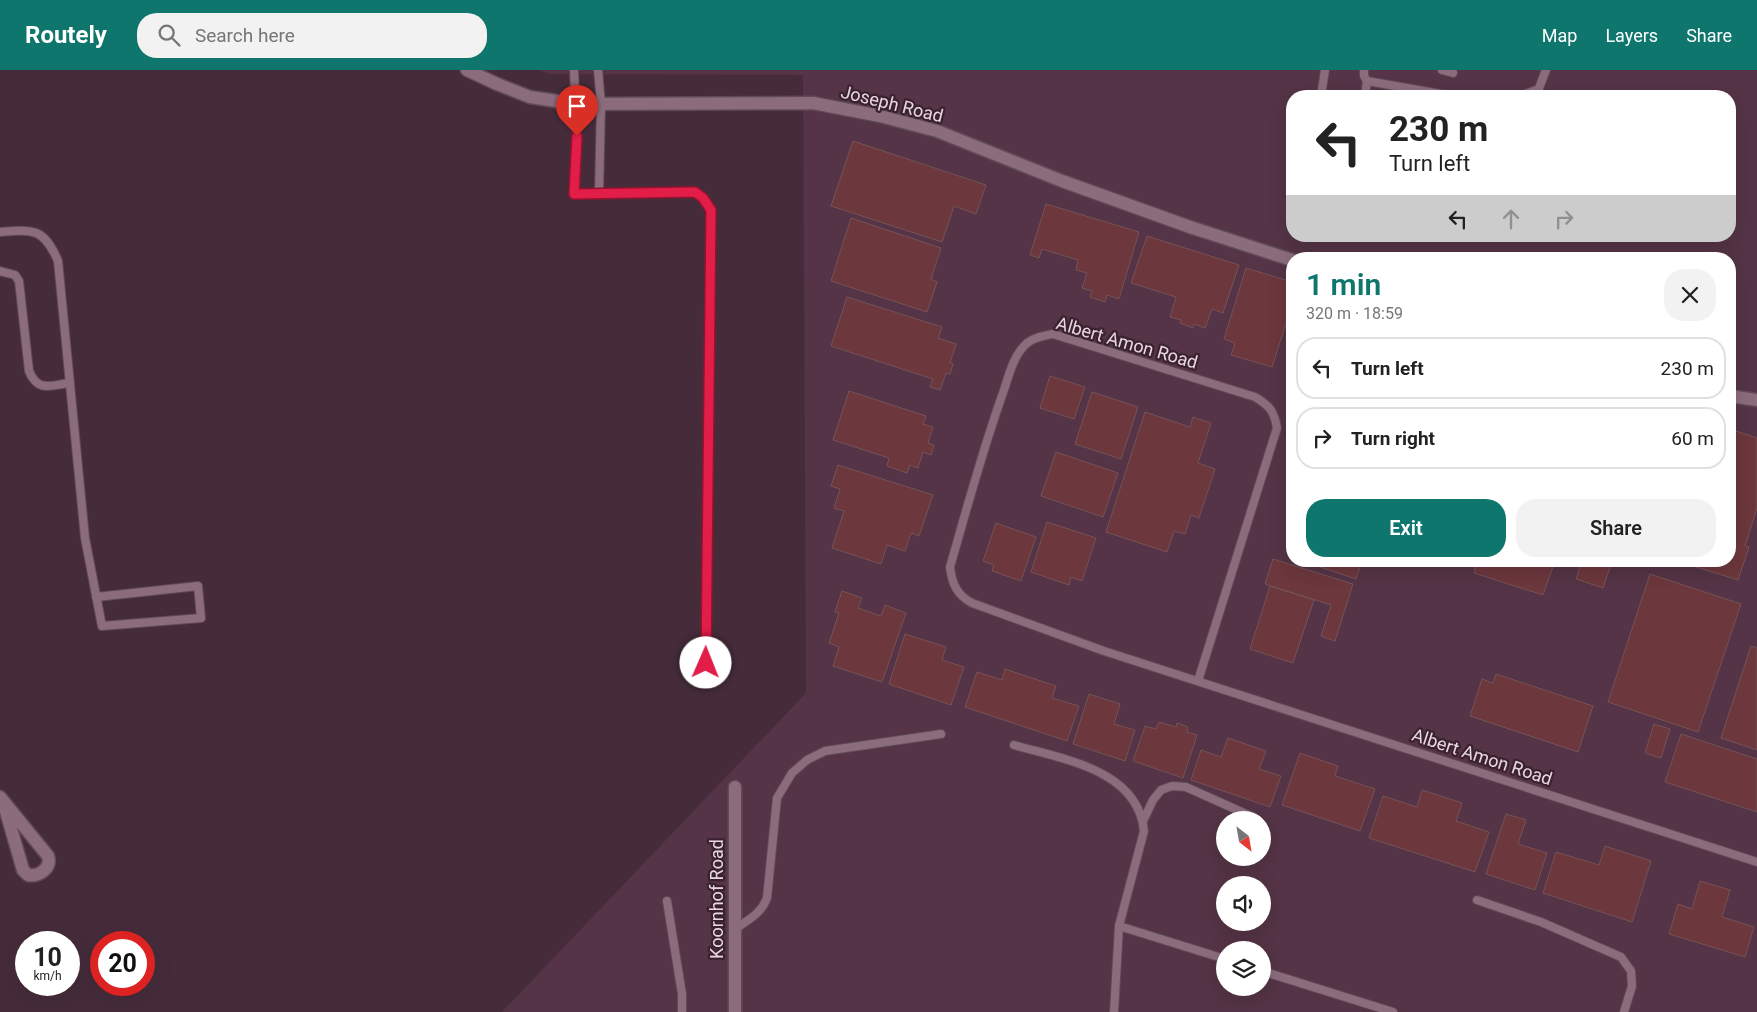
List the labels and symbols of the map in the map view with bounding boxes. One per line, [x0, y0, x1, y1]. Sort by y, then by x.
street label: Joseph Road [839, 81, 946, 126]
pin [556, 85, 598, 136]
street label: Albert Amon Road [1054, 312, 1200, 373]
position arrow [679, 636, 731, 688]
street label: Albert Amon Road [1409, 724, 1555, 789]
north arrow [1216, 811, 1271, 866]
street label: Koornhof Road [706, 839, 727, 959]
speed limit sign: 20 [90, 931, 155, 996]

